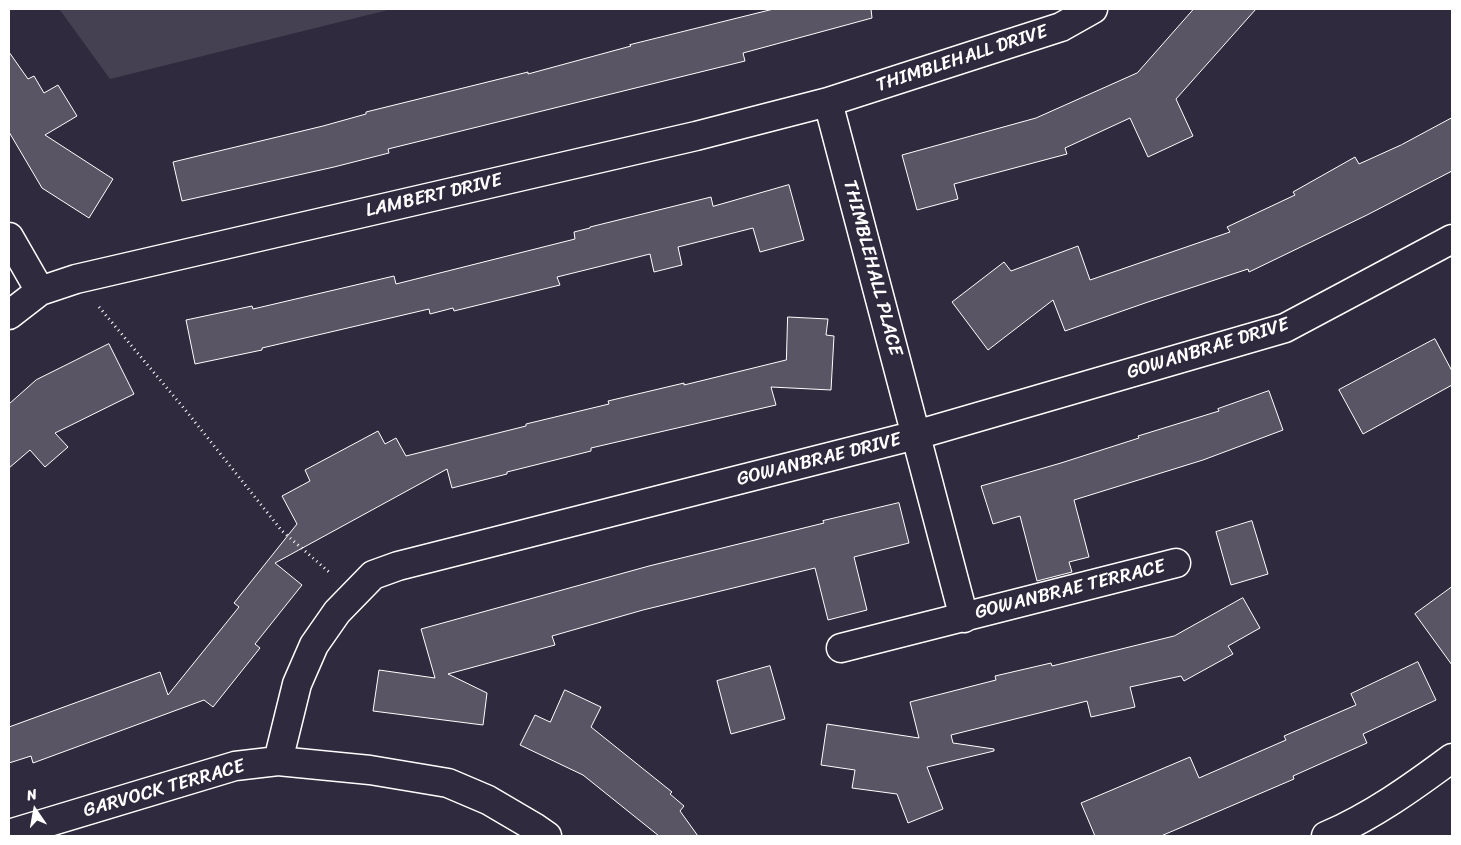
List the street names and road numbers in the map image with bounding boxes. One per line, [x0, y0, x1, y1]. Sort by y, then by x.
street label: THIMBLEHALL DRIVE [873, 21, 1051, 97]
street label: LAMBERT DRIVE [364, 169, 504, 223]
street label: THIMBLEHALL PLACE [838, 178, 906, 358]
street label: GOWANBRAE DRIVE [1124, 313, 1292, 385]
street label: GOWANBRAE DRIVE [735, 429, 903, 491]
street label: GOWANBRAE TERRACE [973, 555, 1167, 625]
street label: GARVOCK TERRACE [81, 755, 247, 823]

